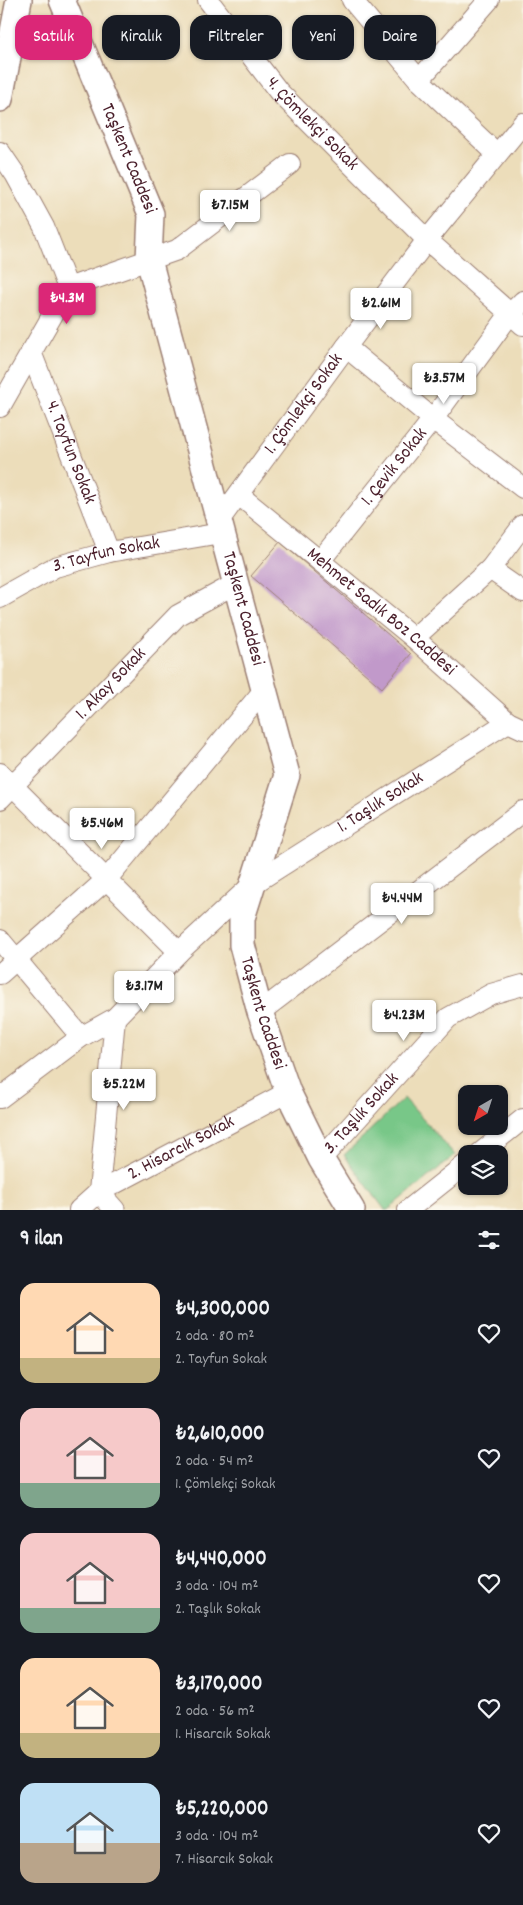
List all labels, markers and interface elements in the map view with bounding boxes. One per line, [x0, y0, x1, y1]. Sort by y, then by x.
chip: Satılık [15, 15, 92, 60]
chip: Kiralık [102, 15, 180, 60]
chip: Filtreler [190, 15, 282, 60]
chip: Yeni [292, 15, 354, 60]
chip: Daire [364, 15, 436, 60]
street label: 4. Çömlekçi Sokak [259, 71, 365, 178]
street label: Taşkent Caddesi [93, 100, 163, 219]
pin: ₺7.15M [189, 190, 271, 232]
text: ₺7.15M [211, 194, 249, 217]
pin: ₺4.3M [32, 282, 102, 325]
text: ₺4.3M [50, 287, 84, 310]
pin: ₺2.61M [340, 288, 422, 330]
text: ₺2.61M [361, 292, 401, 315]
street label: 1. Çömlekçi Sokak [258, 348, 351, 460]
pin: ₺3.57M [403, 362, 485, 405]
text: ₺3.57M [423, 367, 465, 390]
street label: 4. Tayfun Sokak [38, 397, 103, 509]
street label: 1. Çevik Sokak [355, 422, 435, 512]
street label: 3. Tayfun Sokak [50, 530, 162, 581]
street label: Mehmet Sadık Boz Caddesi [300, 541, 462, 683]
street label: Taşkent Caddesi [214, 549, 271, 669]
street label: 1. Akay Sokak [69, 641, 153, 727]
street label: 1. Taşlık Sokak [332, 765, 429, 841]
pin: ₺5.46M [61, 808, 143, 850]
text: ₺5.46M [81, 812, 123, 835]
pin: ₺4.44M [361, 882, 443, 925]
text: ₺4.44M [382, 887, 422, 910]
street label: Taşkent Caddesi [232, 954, 293, 1074]
pin: ₺3.17M [103, 970, 185, 1013]
text: ₺3.17M [125, 975, 163, 998]
pin: ₺4.23M [363, 1000, 445, 1042]
text: ₺4.23M [383, 1004, 425, 1027]
street label: 3. Taşlık Sokak [318, 1066, 406, 1161]
pin: ₺5.22M [83, 1068, 165, 1111]
text: ₺5.22M [103, 1073, 145, 1096]
north arrow [458, 1085, 508, 1135]
map controls [458, 1085, 508, 1195]
street label: 2. Hisarcık Sokak [123, 1109, 240, 1188]
button: layers [458, 1145, 508, 1195]
text: 9 ilan [20, 1225, 63, 1255]
icon: filters [475, 1226, 503, 1254]
text: ₺4,300,000 [175, 1295, 270, 1325]
icon: home [60, 1303, 120, 1363]
icon: heart [475, 1319, 503, 1347]
text: 2 oda · 80 m² [175, 1325, 254, 1348]
text: 2. Tayfun Sokak [175, 1348, 267, 1371]
text: ₺2,610,000 [175, 1420, 265, 1450]
icon: home [60, 1428, 120, 1488]
icon: heart [475, 1444, 503, 1472]
text: 2 oda · 54 m² [175, 1450, 253, 1473]
text: 1. Çömlekçi Sokak [175, 1473, 276, 1496]
text: ₺4,440,000 [175, 1545, 267, 1575]
icon: home [60, 1553, 120, 1613]
icon: heart [475, 1569, 503, 1597]
text: 3 oda · 104 m² [175, 1575, 258, 1598]
text: 2. Taşlık Sokak [175, 1598, 261, 1621]
text: ₺3,170,000 [175, 1670, 262, 1700]
icon: home [60, 1678, 120, 1738]
icon: heart [475, 1694, 503, 1722]
text: 2 oda · 56 m² [175, 1700, 255, 1723]
text: 1. Hisarcık Sokak [175, 1723, 271, 1746]
text: ₺5,220,000 [175, 1795, 269, 1825]
icon: home [60, 1803, 120, 1863]
icon: heart [475, 1819, 503, 1847]
text: 3 oda · 104 m² [175, 1825, 258, 1848]
text: 7. Hisarcık Sokak [175, 1848, 273, 1871]

